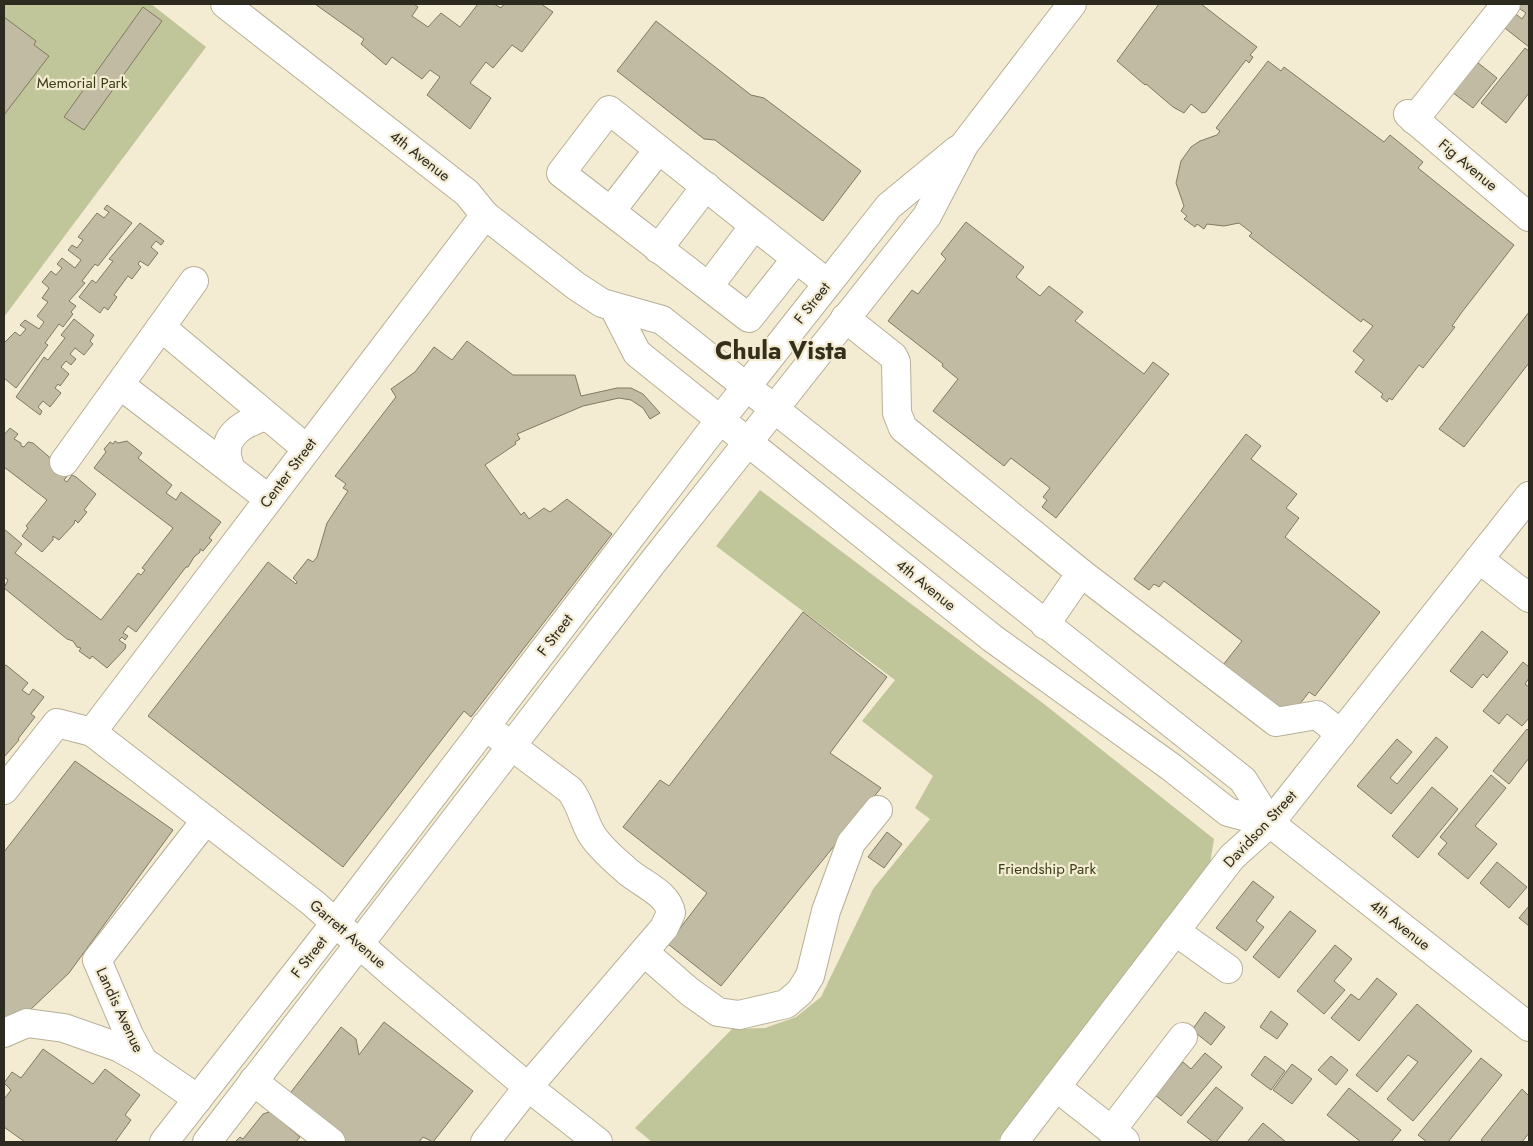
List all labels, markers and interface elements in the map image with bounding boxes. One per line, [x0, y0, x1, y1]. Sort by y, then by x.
park label: Memorial Park [37, 72, 128, 94]
street label: 4th Avenue [385, 125, 455, 187]
street label: Fig Avenue [1434, 134, 1503, 196]
street label: F Street [789, 277, 836, 329]
district label: Chula Vista [715, 332, 847, 368]
street label: Center Street [254, 433, 322, 513]
street label: 4th Avenue [891, 554, 961, 616]
street label: F Street [532, 609, 578, 661]
street label: Davidson Street [1218, 785, 1302, 873]
park label: Friendship Park [998, 858, 1096, 880]
street label: 4th Avenue [1365, 894, 1435, 956]
street label: Garrett Avenue [305, 895, 391, 974]
street label: F Street [286, 931, 333, 983]
street label: Landis Avenue [91, 964, 149, 1056]

